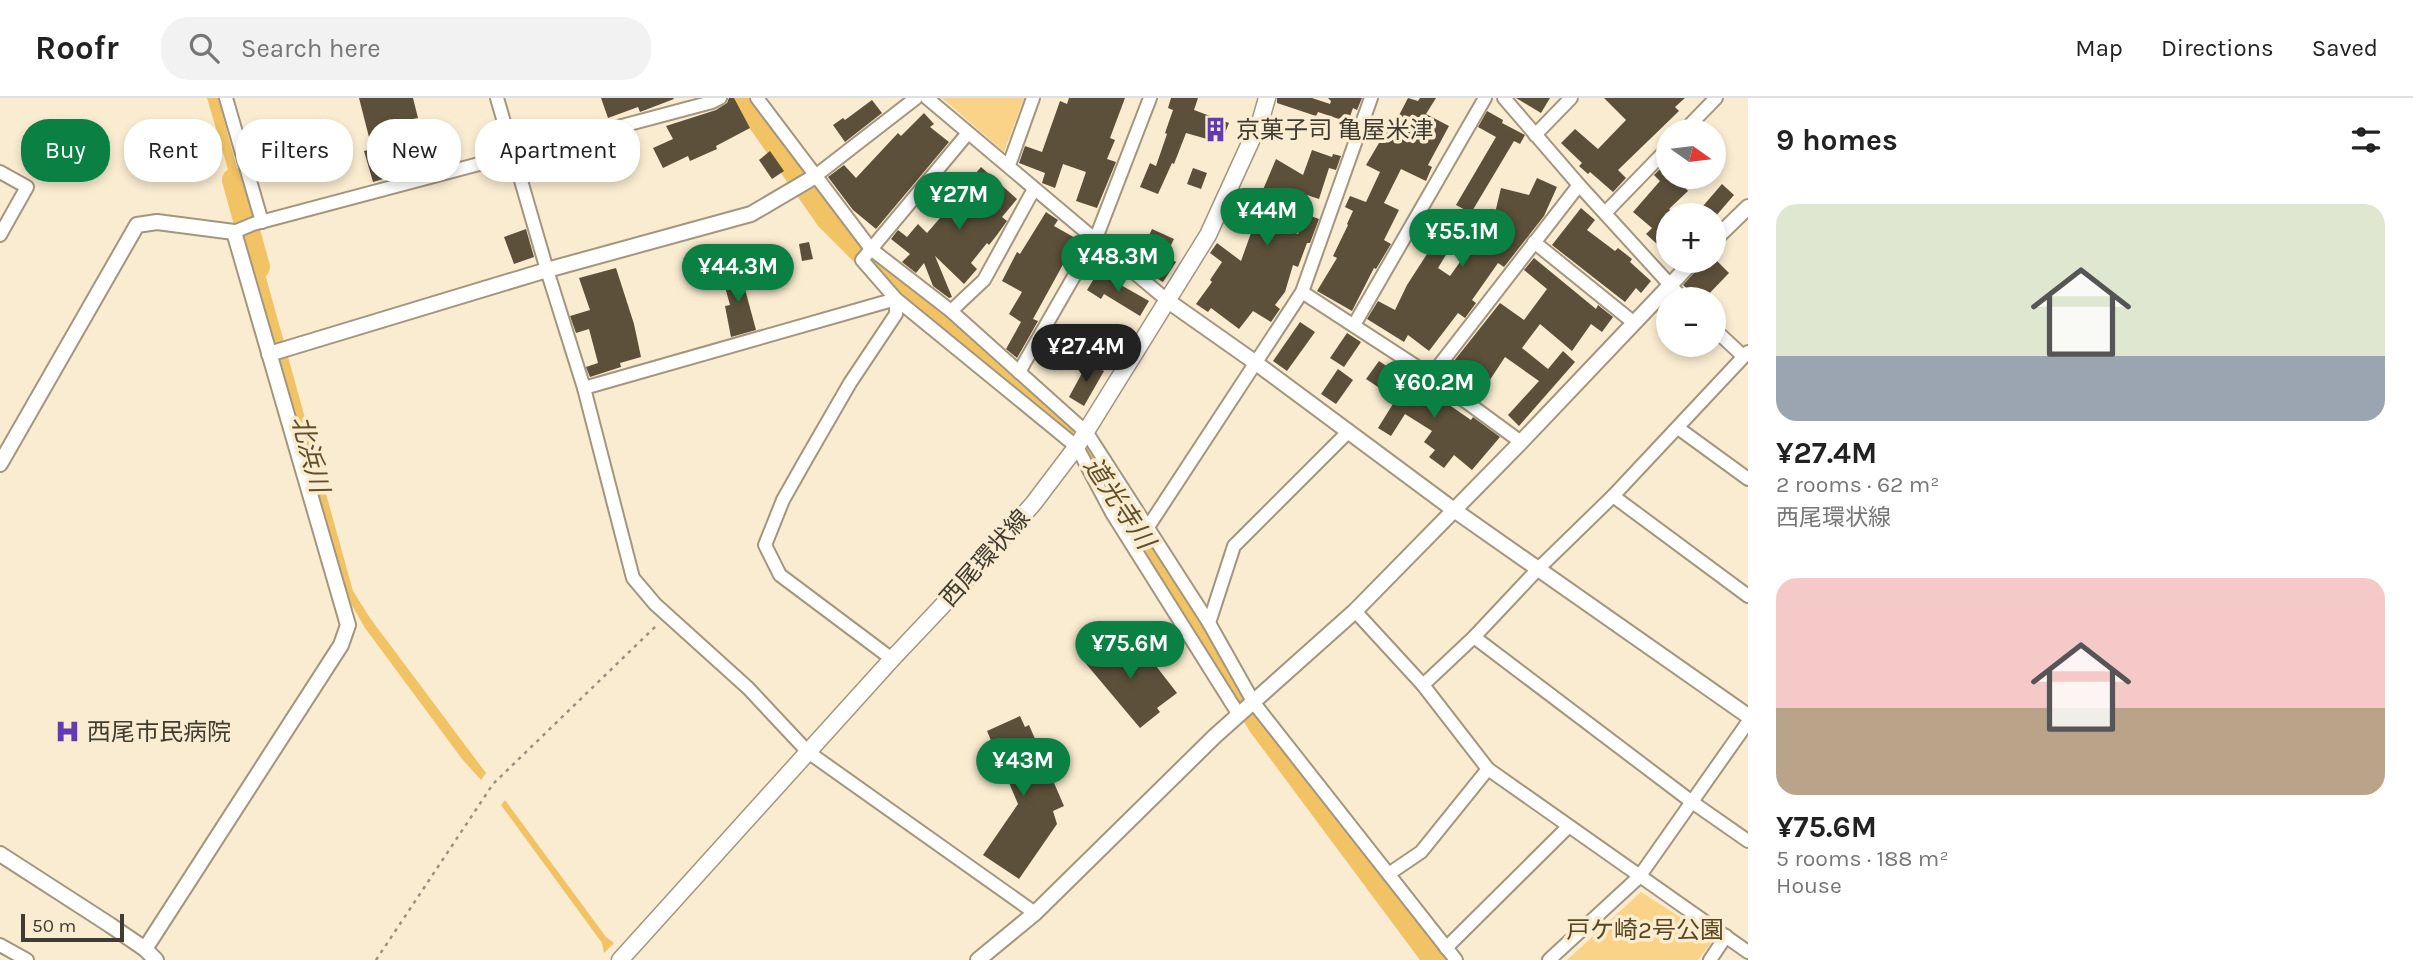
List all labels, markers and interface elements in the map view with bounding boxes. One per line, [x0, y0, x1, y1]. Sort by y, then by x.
search box [161, 17, 651, 80]
text: Roofr [35, 29, 119, 67]
icon: search [185, 29, 223, 67]
text: Search here [241, 33, 381, 64]
text: Map [2075, 34, 2123, 62]
text: Directions [2161, 34, 2274, 62]
text: Saved [2312, 34, 2378, 62]
building icon: 京菓子司 亀屋米津 [1202, 116, 1230, 144]
place label: 京菓子司 亀屋米津 [1236, 116, 1434, 144]
chip: Buy [21, 119, 110, 182]
chip: Rent [124, 119, 222, 182]
chip: Filters [236, 119, 353, 182]
chip: New [367, 119, 461, 182]
chip: Apartment [475, 119, 640, 182]
north arrow [1656, 119, 1726, 189]
map controls [1656, 119, 1726, 357]
icon: filters [2347, 121, 2385, 159]
text: 9 homes [1776, 122, 1898, 158]
pin: ¥27M [918, 172, 1000, 232]
text: ¥27M [930, 181, 988, 208]
pin: ¥44M [1226, 188, 1308, 248]
text: ¥44M [1237, 197, 1297, 224]
button: + [1656, 203, 1726, 273]
pin: ¥55.1M [1405, 209, 1519, 269]
text: ¥55.1M [1425, 218, 1499, 245]
pin: ¥48.3M [1061, 234, 1175, 294]
text: ¥48.3M [1077, 243, 1159, 270]
pin: ¥44.3M [681, 244, 795, 304]
icon: home [2018, 249, 2144, 375]
text: ¥44.3M [698, 253, 778, 280]
button: − [1656, 287, 1726, 357]
pin: ¥27.4M [1029, 324, 1143, 384]
text: ¥27.4M [1047, 333, 1125, 360]
pin: ¥60.2M [1377, 360, 1491, 420]
text: ¥60.2M [1394, 369, 1474, 396]
water label: 北浜川 [285, 412, 336, 499]
text: ¥27.4M [1776, 435, 1877, 471]
water label: 道光寺川 [1077, 451, 1163, 557]
text: 2 rooms · 62 m² [1776, 471, 1940, 498]
street label: 西尾環状線 [934, 504, 1036, 612]
text: 西尾環状線 [1776, 504, 1891, 531]
pin: ¥75.6M [1073, 622, 1187, 681]
icon: home [2018, 624, 2144, 750]
text: ¥75.6M [1091, 630, 1169, 657]
hospital icon: 西尾市民病院 [53, 718, 81, 746]
place label: 西尾市民病院 [87, 718, 231, 746]
pin: ¥43M [982, 738, 1064, 798]
text: ¥43M [992, 747, 1054, 774]
text: ¥75.6M [1776, 809, 1877, 845]
text: 5 rooms · 188 m² [1776, 845, 1949, 872]
text: House [1776, 872, 1842, 899]
scale bar [21, 911, 124, 943]
text: 50 m [32, 915, 76, 937]
park label: 戸ケ崎2号公園 [1566, 916, 1724, 944]

